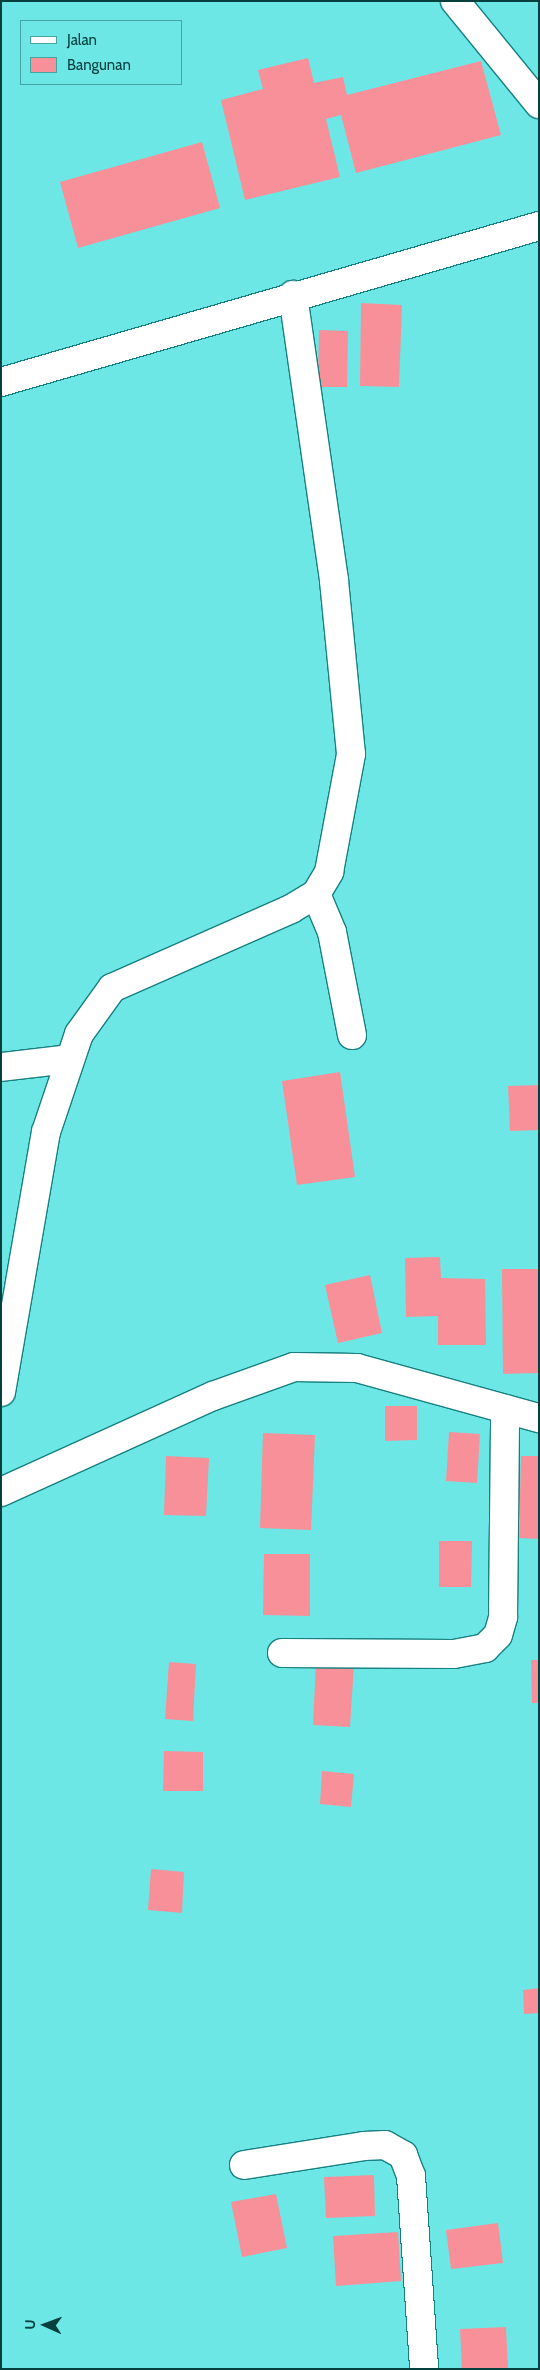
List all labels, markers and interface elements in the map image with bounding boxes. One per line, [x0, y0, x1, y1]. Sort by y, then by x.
legend [20, 20, 182, 85]
text: Jalan [67, 31, 97, 49]
text: Bangunan [67, 56, 131, 74]
north arrow [20, 2300, 70, 2350]
text: U [21, 2319, 39, 2330]

